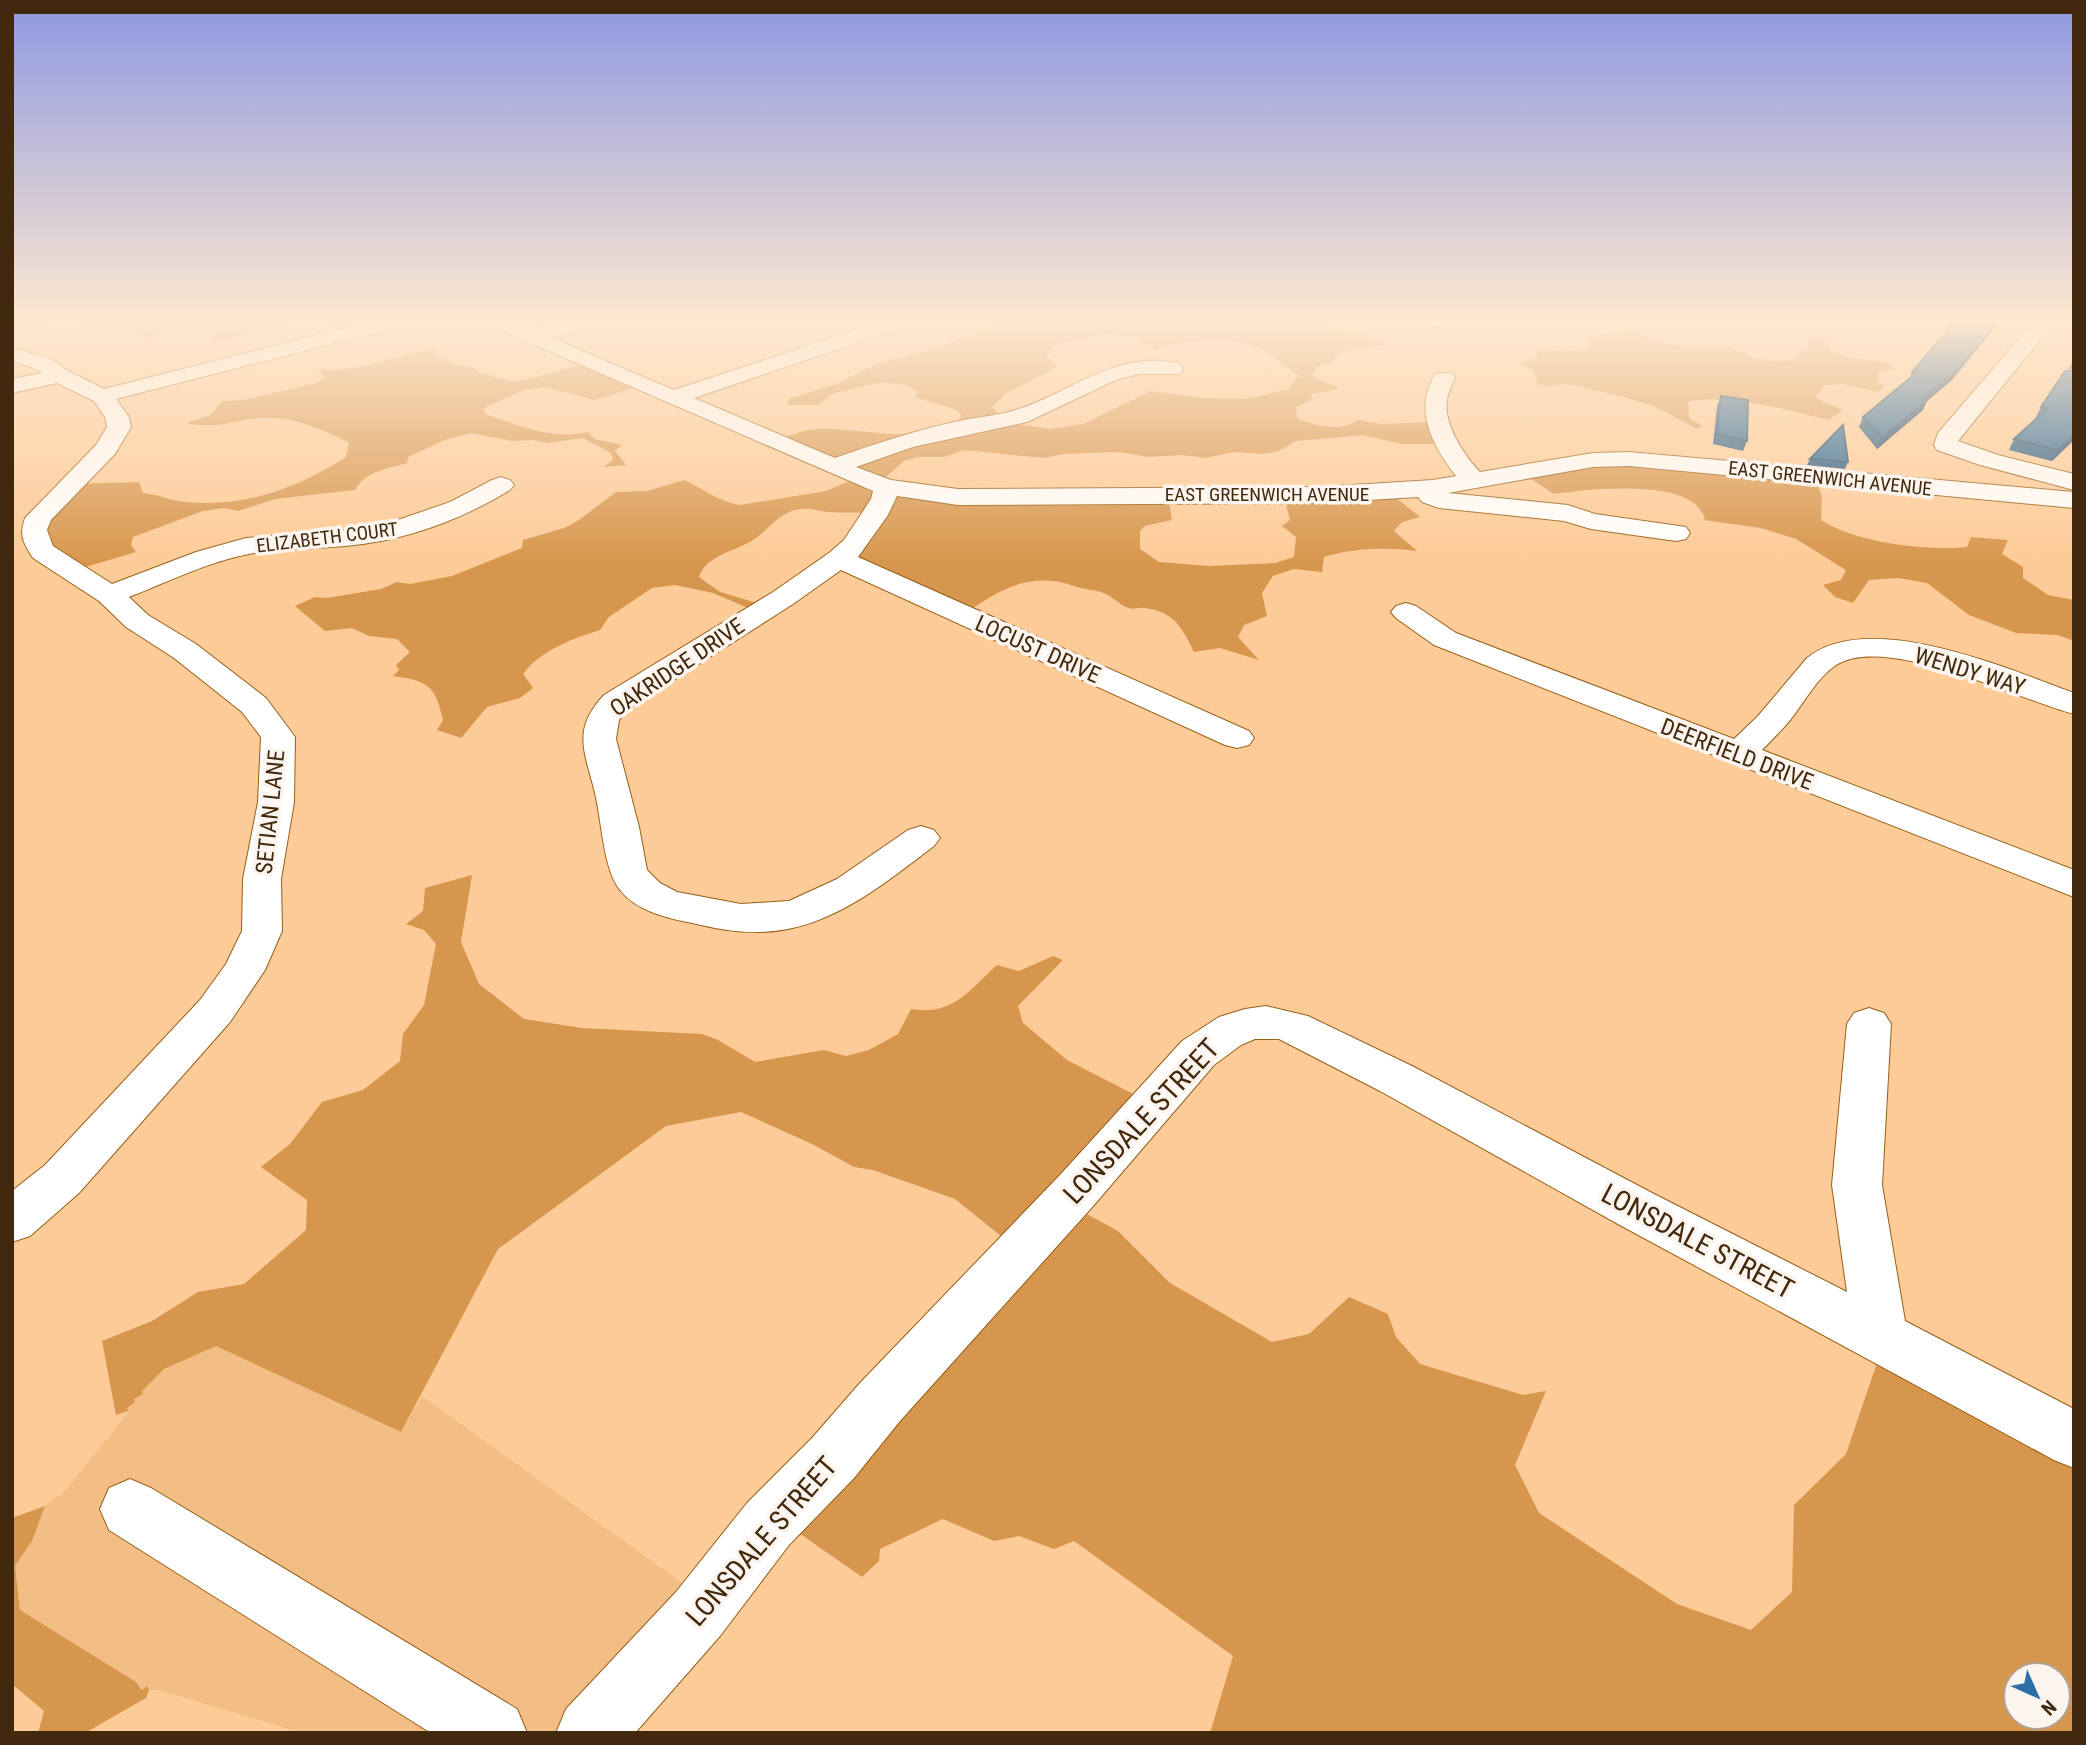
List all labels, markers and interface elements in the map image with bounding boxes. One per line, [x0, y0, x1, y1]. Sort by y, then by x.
street label: EAST GREENWICH AVENUE [1727, 456, 1933, 501]
street label: EAST GREENWICH AVENUE [1165, 483, 1369, 506]
street label: ELIZABETH COURT [255, 517, 399, 558]
street label: LOCUST DRIVE [971, 610, 1105, 689]
street label: OAKRIDGE DRIVE [605, 613, 750, 722]
street label: WENDY WAY [1911, 642, 2029, 701]
street label: DEERFIELD DRIVE [1657, 713, 1817, 796]
street label: SETIAN LANE [251, 749, 290, 875]
street label: LONSDALE STREET [1057, 1032, 1226, 1211]
street label: LONSDALE STREET [1596, 1177, 1800, 1306]
street label: LONSDALE STREET [679, 1450, 844, 1633]
north arrow [2002, 1661, 2072, 1731]
text: N [2036, 1695, 2061, 1720]

